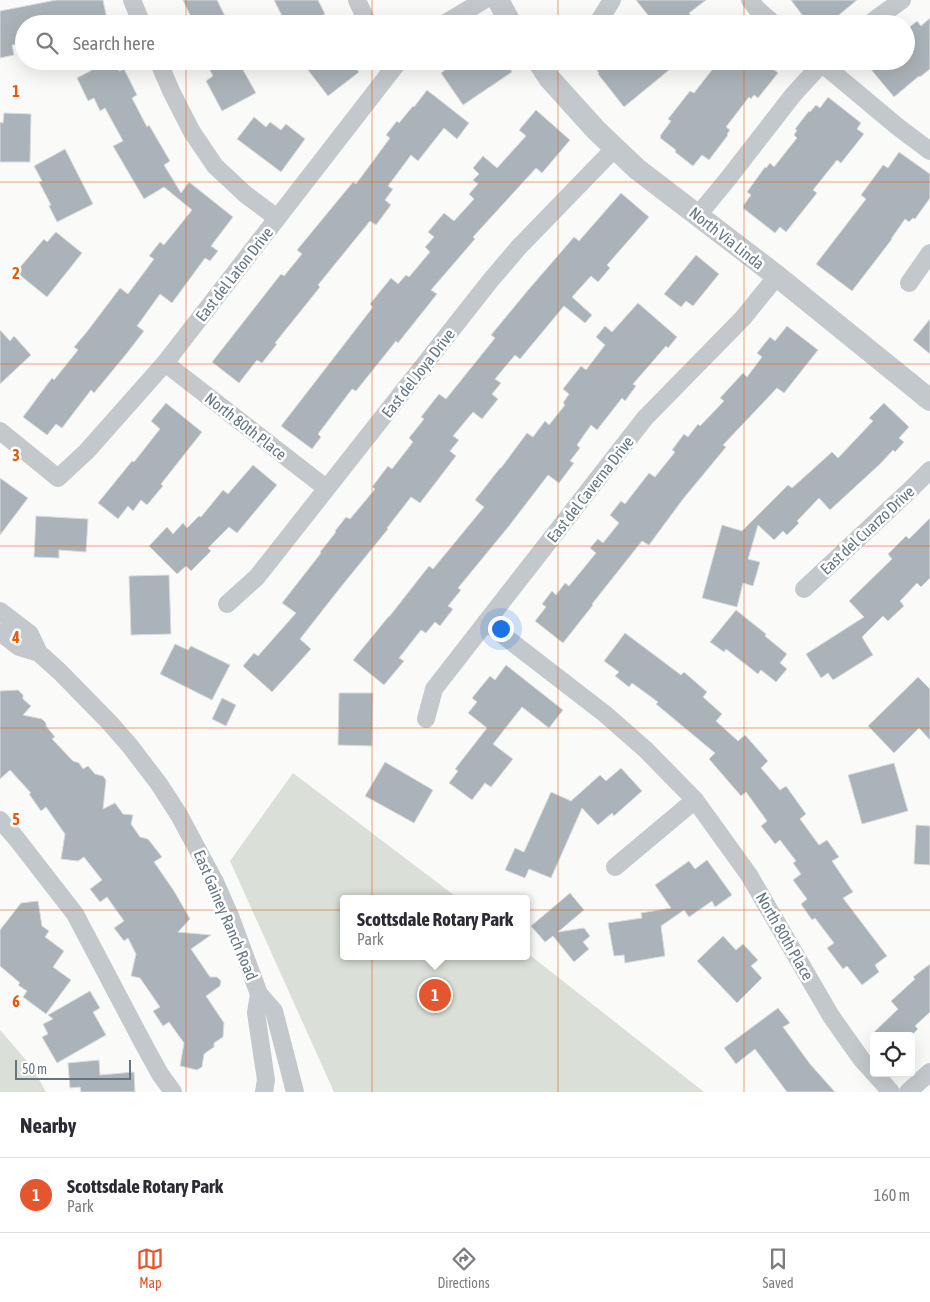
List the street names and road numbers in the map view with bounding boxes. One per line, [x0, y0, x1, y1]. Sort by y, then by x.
street label: North Via Linda [686, 203, 768, 273]
street label: East del Laton Drive [192, 223, 276, 325]
street label: East del Joya Drive [378, 325, 459, 422]
street label: North 80th Place [202, 389, 290, 463]
street label: East del Caverna Drive [543, 432, 637, 546]
street label: East del Cuarzo Drive [816, 482, 918, 578]
street label: East Gainey Ranch Road [190, 847, 262, 983]
street label: North 80th Place [753, 889, 817, 983]

